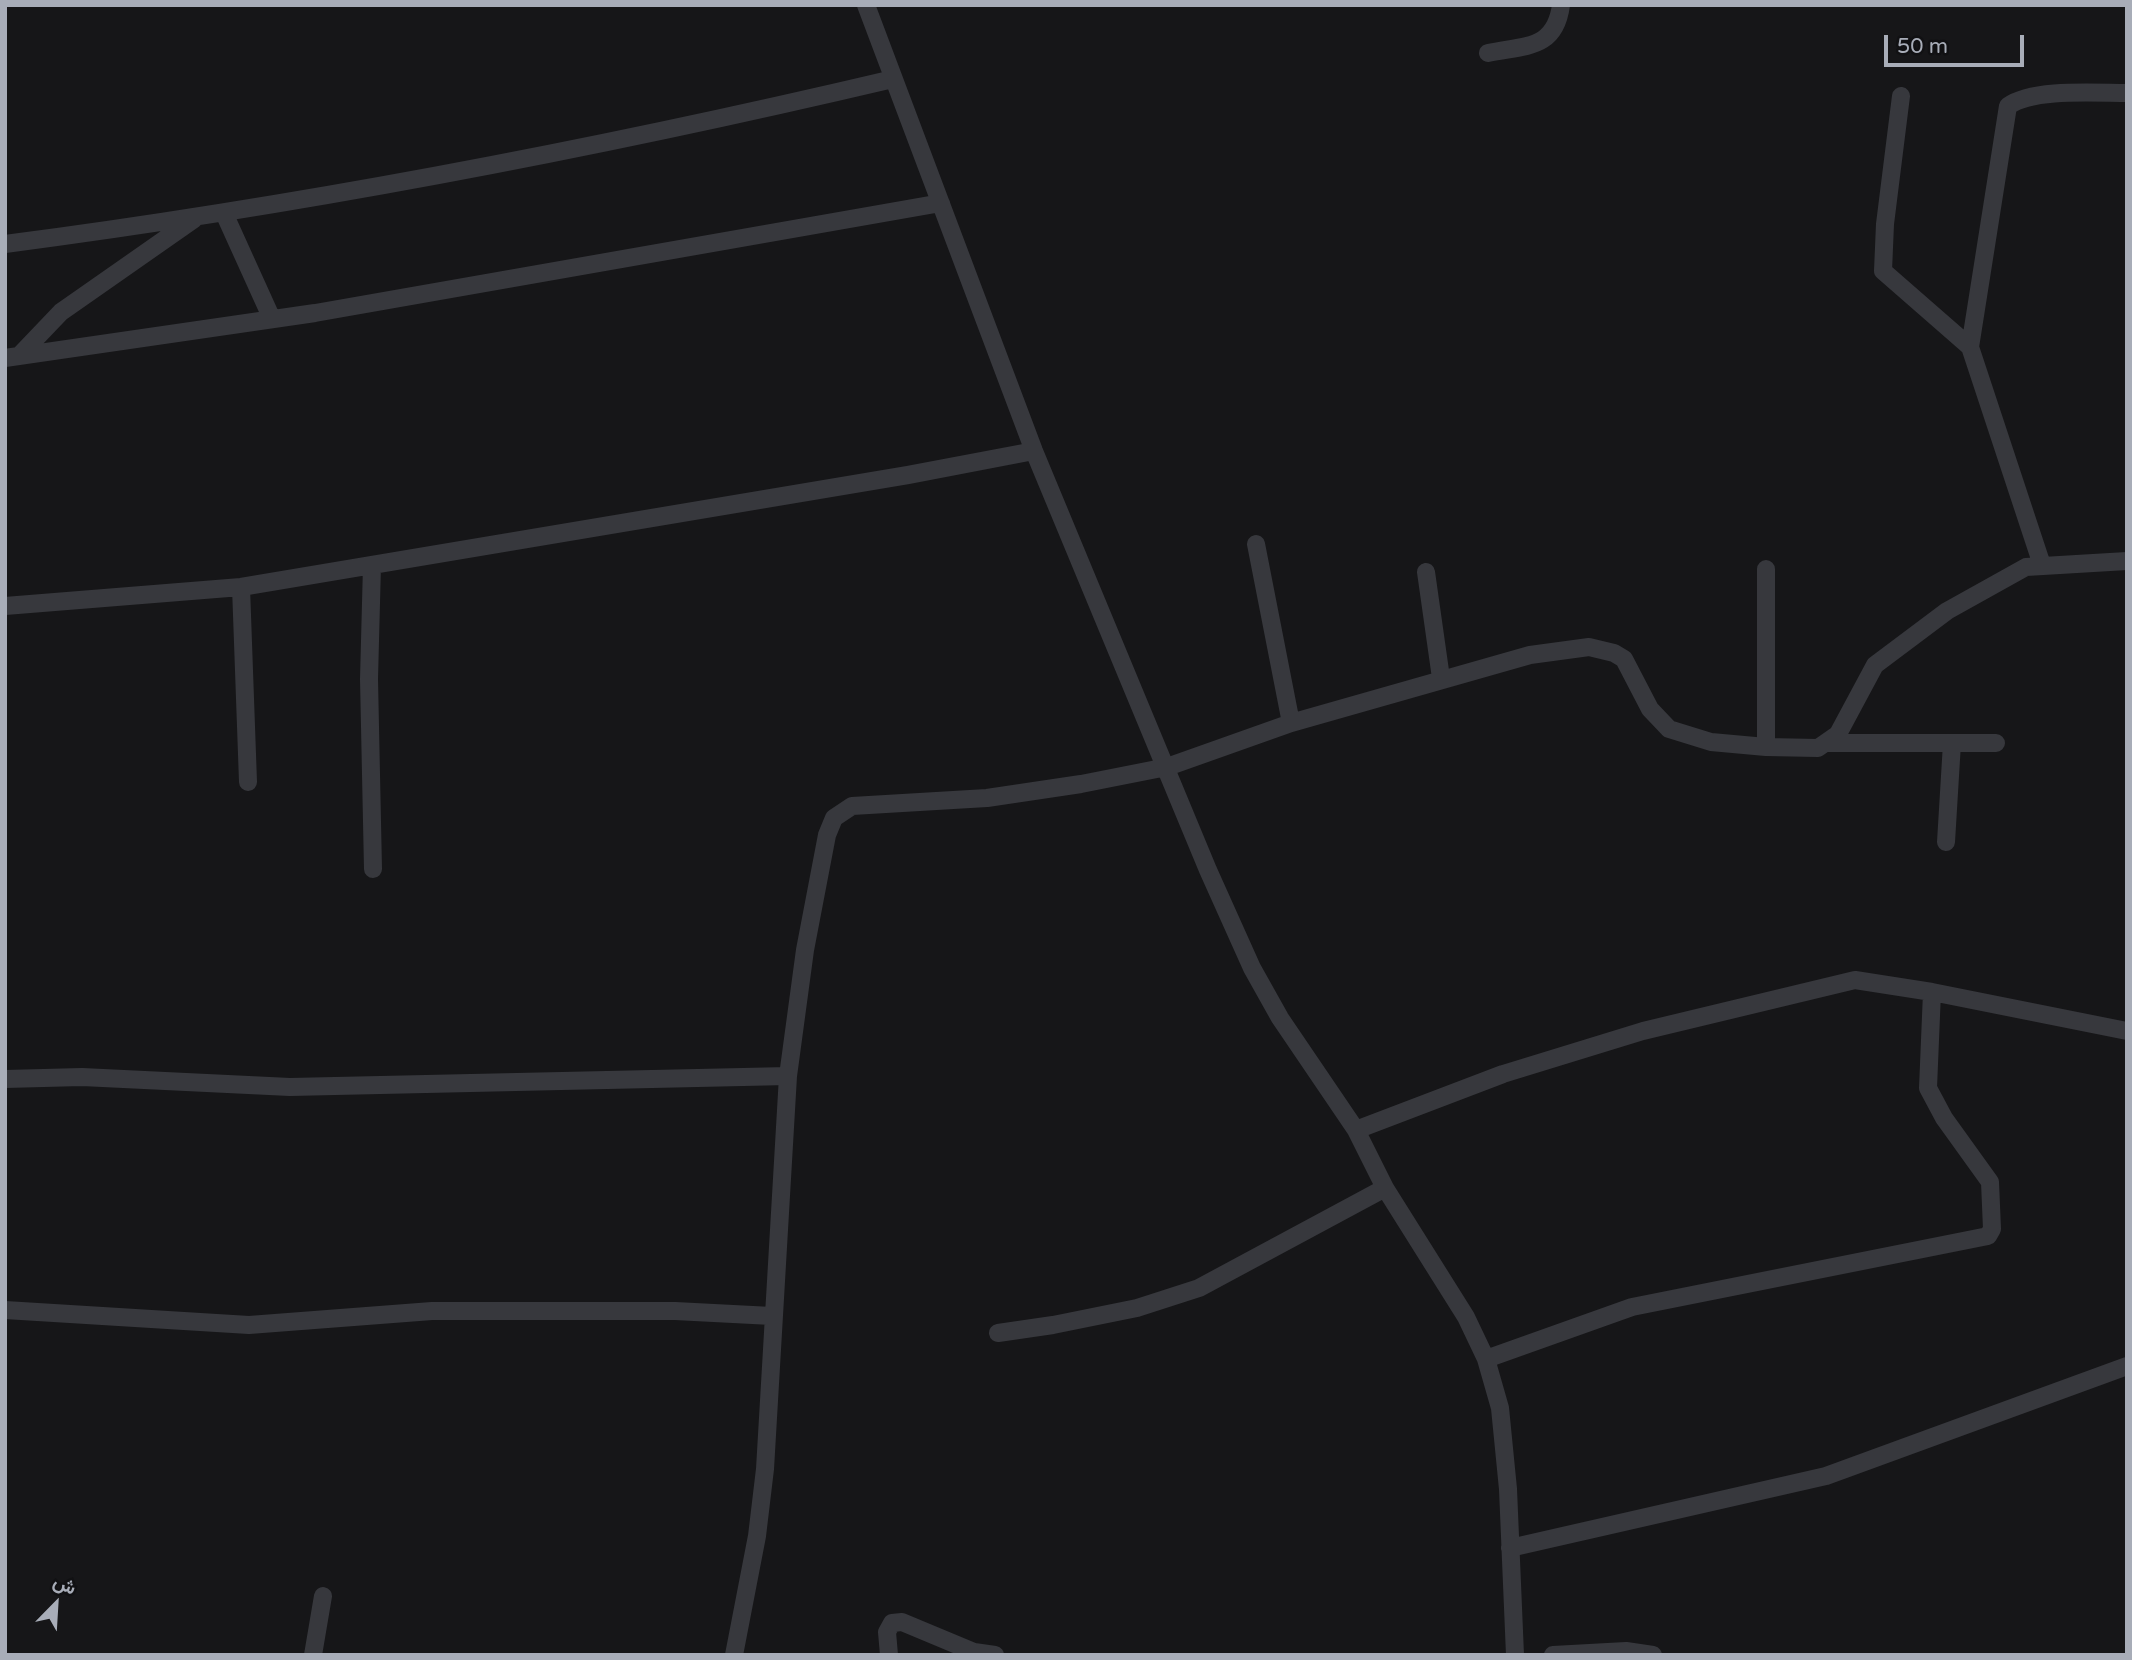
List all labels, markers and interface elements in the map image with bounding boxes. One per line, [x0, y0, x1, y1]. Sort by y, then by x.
scale bar [1887, 21, 2027, 65]
text: 50 m [1897, 34, 1948, 59]
north arrow [21, 1569, 91, 1639]
text: ش [50, 1570, 79, 1600]

